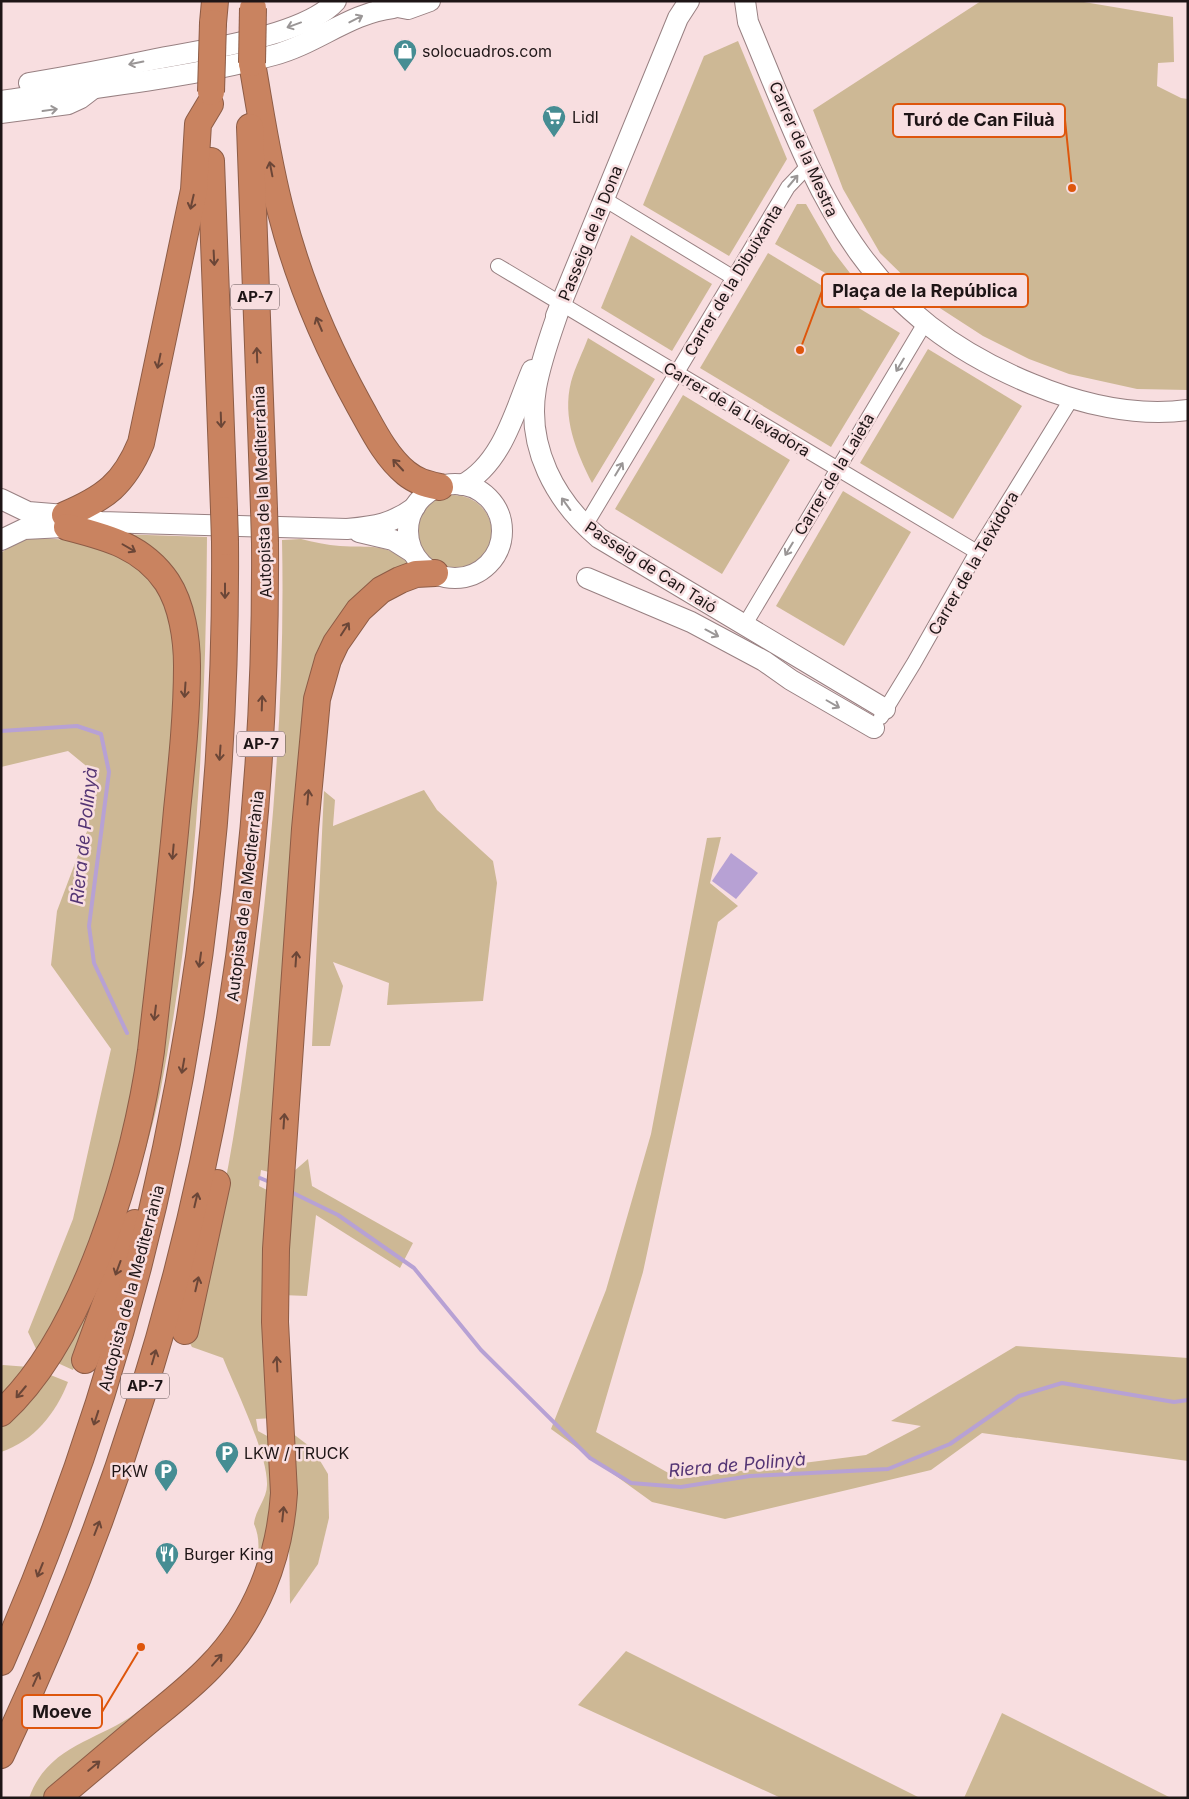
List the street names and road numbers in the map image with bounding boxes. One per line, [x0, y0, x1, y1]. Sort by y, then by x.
street label: Carrer de la Mestra [765, 78, 843, 220]
street label: Passeig de la Dona [554, 162, 626, 304]
street label: Carrer de la Dibuixanta [680, 200, 786, 360]
road number: AP-7 [231, 284, 279, 310]
street label: Carrer de la Llevadora [660, 357, 814, 461]
street label: Autopista de la Mediterrània [248, 385, 276, 599]
street label: Carrer de la Laieta [790, 409, 878, 539]
street label: Carrer de la Teixidora [924, 487, 1022, 639]
street label: Passeig de Can Taió [581, 517, 721, 617]
road number: AP-7 [237, 732, 285, 756]
street label: Autopista de la Mediterrània [222, 789, 268, 1003]
street label: Autopista de la Mediterrània [94, 1183, 168, 1393]
road number: AP-7 [121, 1374, 169, 1398]

